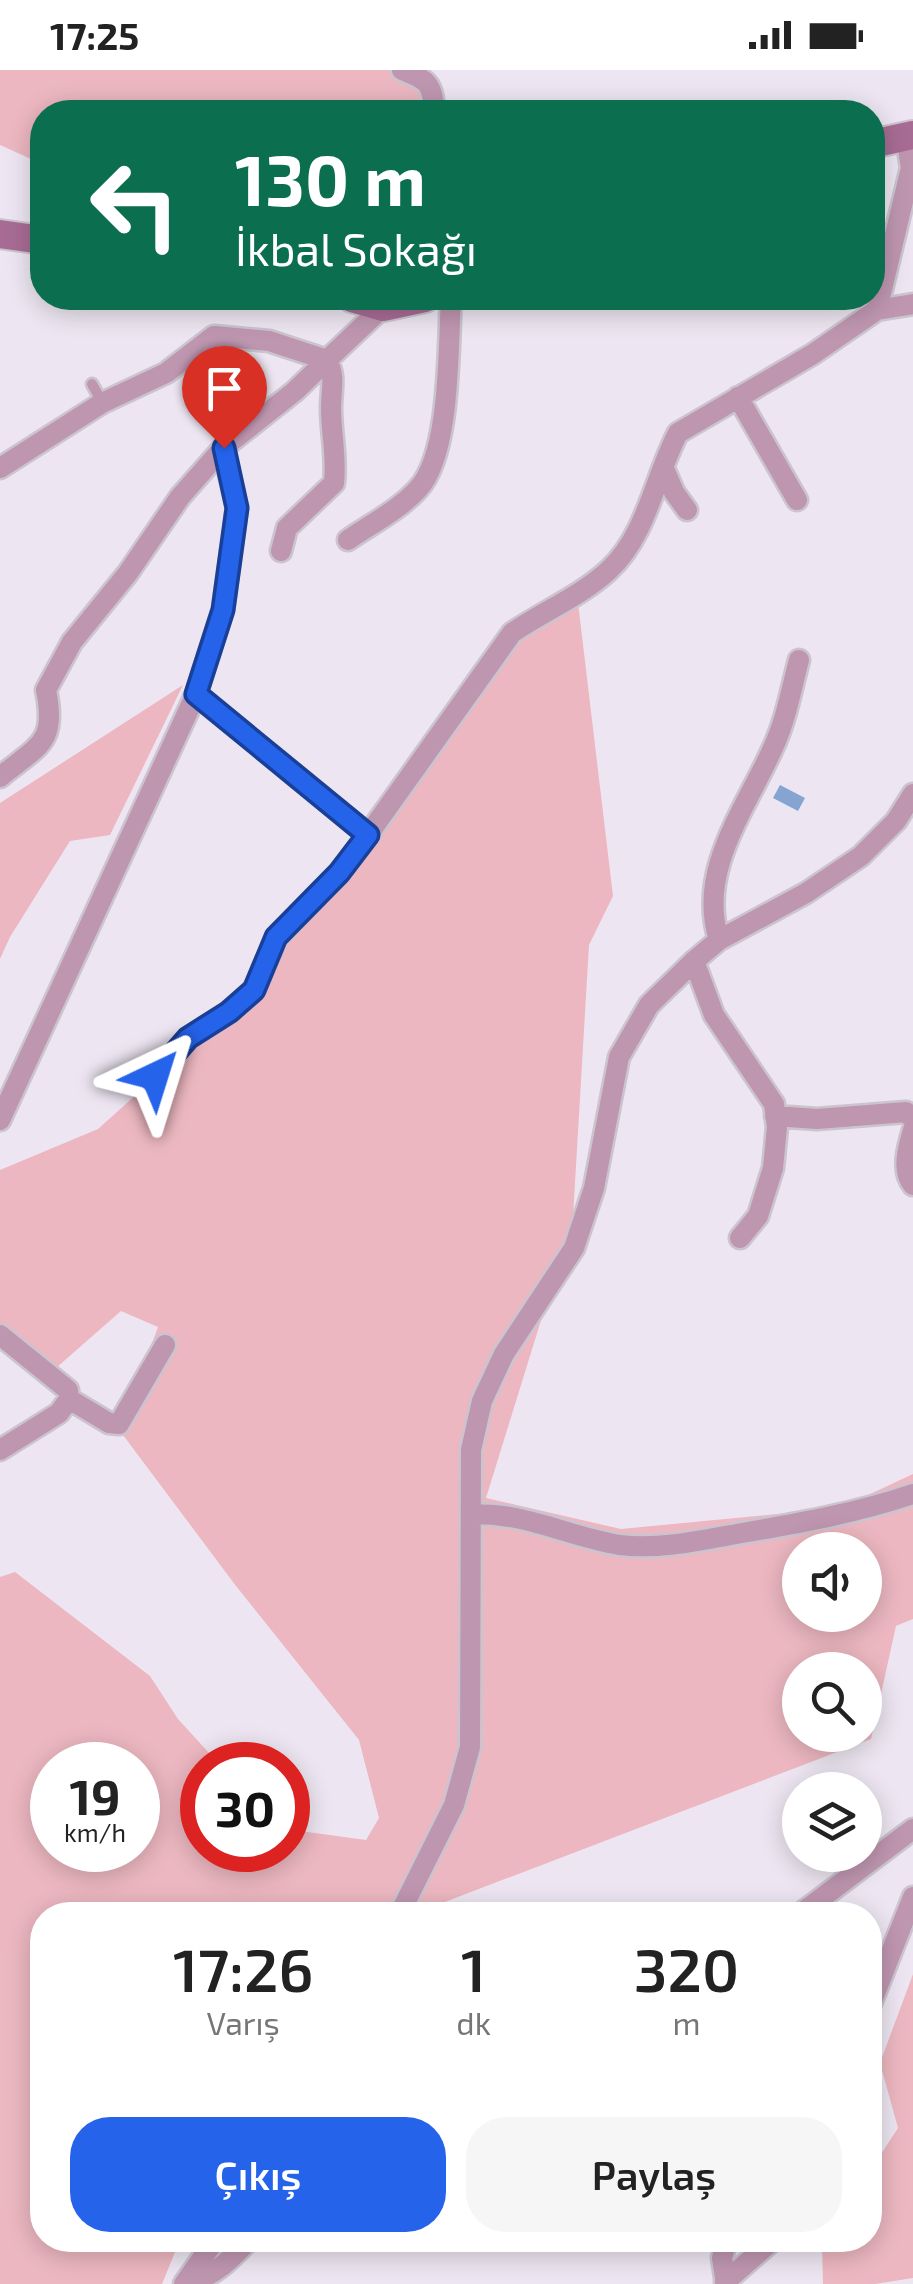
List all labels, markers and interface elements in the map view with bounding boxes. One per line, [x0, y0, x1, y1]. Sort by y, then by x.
text: 17:25 [50, 12, 139, 58]
text: 130 m [235, 136, 426, 220]
icon: left [70, 140, 200, 270]
text: İkbal Sokağı [235, 221, 477, 275]
pin [182, 346, 267, 449]
icon: arrive [197, 361, 252, 416]
position arrow [103, 1024, 207, 1128]
map controls [782, 1532, 882, 1872]
button: sound [782, 1532, 882, 1632]
button: search [782, 1652, 882, 1752]
speed limit sign: 30 [180, 1742, 310, 1872]
text: 19 [69, 1765, 121, 1825]
button: layers [782, 1772, 882, 1872]
text: km/h [64, 1817, 126, 1847]
text: 17:26 [173, 1932, 313, 2004]
text: 1 [461, 1932, 486, 2004]
text: 320 [634, 1932, 739, 2004]
text: Varış [207, 2003, 280, 2041]
text: dk [456, 2003, 491, 2041]
text: m [672, 2003, 700, 2041]
button: Çıkış [70, 2117, 446, 2232]
button: Paylaş [466, 2117, 842, 2232]

